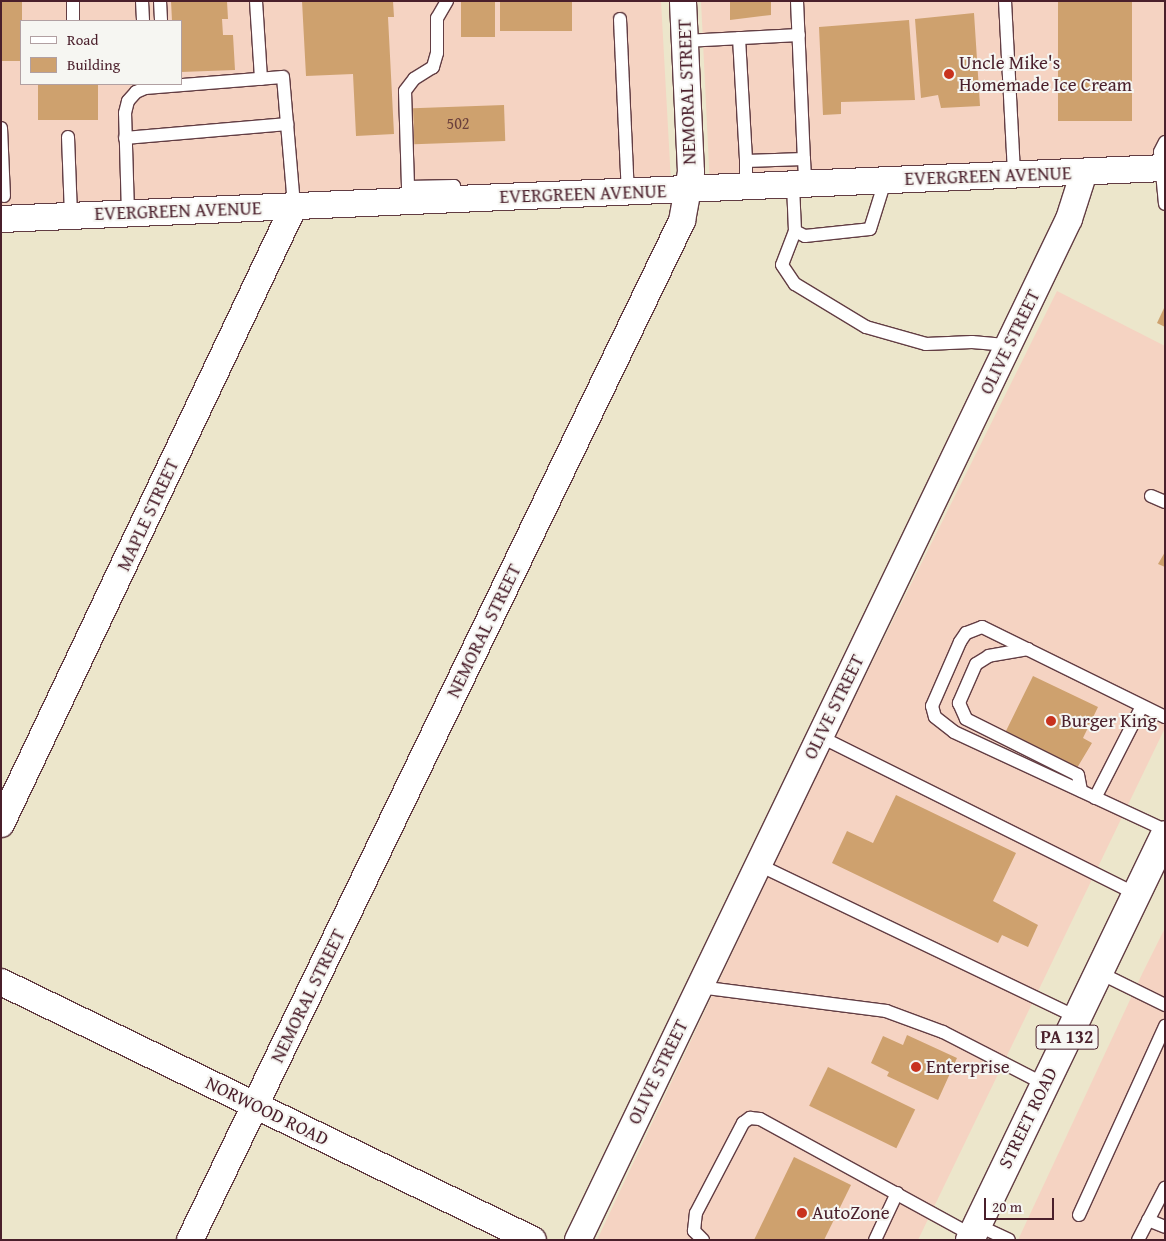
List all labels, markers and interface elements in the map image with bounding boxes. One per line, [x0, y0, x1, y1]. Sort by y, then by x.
street label: NEMORAL STREET [673, 19, 701, 165]
legend [20, 20, 182, 85]
text: Road [67, 29, 98, 50]
place label: Uncle Mike's Homemade Ice Cream [959, 52, 1132, 96]
text: Building [67, 54, 120, 75]
marker: Uncle Mike's Homemade Ice Cream [943, 68, 955, 80]
house number: 502 [446, 113, 470, 133]
street label: EVERGREEN AVENUE [904, 162, 1072, 190]
street label: EVERGREEN AVENUE [499, 180, 667, 208]
street label: EVERGREEN AVENUE [94, 197, 262, 225]
street label: OLIVE STREET [975, 286, 1045, 398]
street label: MAPLE STREET [112, 455, 184, 575]
street label: NEMORAL STREET [442, 560, 526, 702]
street label: OLIVE STREET [799, 651, 869, 763]
place label: Burger King [1061, 710, 1157, 732]
marker: Burger King [1045, 715, 1057, 727]
street label: NEMORAL STREET [266, 925, 350, 1067]
street label: OLIVE STREET [623, 1016, 693, 1128]
road number: PA 132 [1034, 1022, 1100, 1052]
place label: Enterprise [926, 1056, 1010, 1078]
marker: Enterprise [910, 1061, 922, 1073]
street label: STREET ROAD [994, 1064, 1062, 1172]
street label: NORWOOD ROAD [202, 1071, 332, 1151]
scale bar [986, 1188, 1056, 1220]
text: 20 m [992, 1196, 1022, 1217]
place label: AutoZone [812, 1202, 890, 1224]
marker: AutoZone [796, 1207, 808, 1219]

